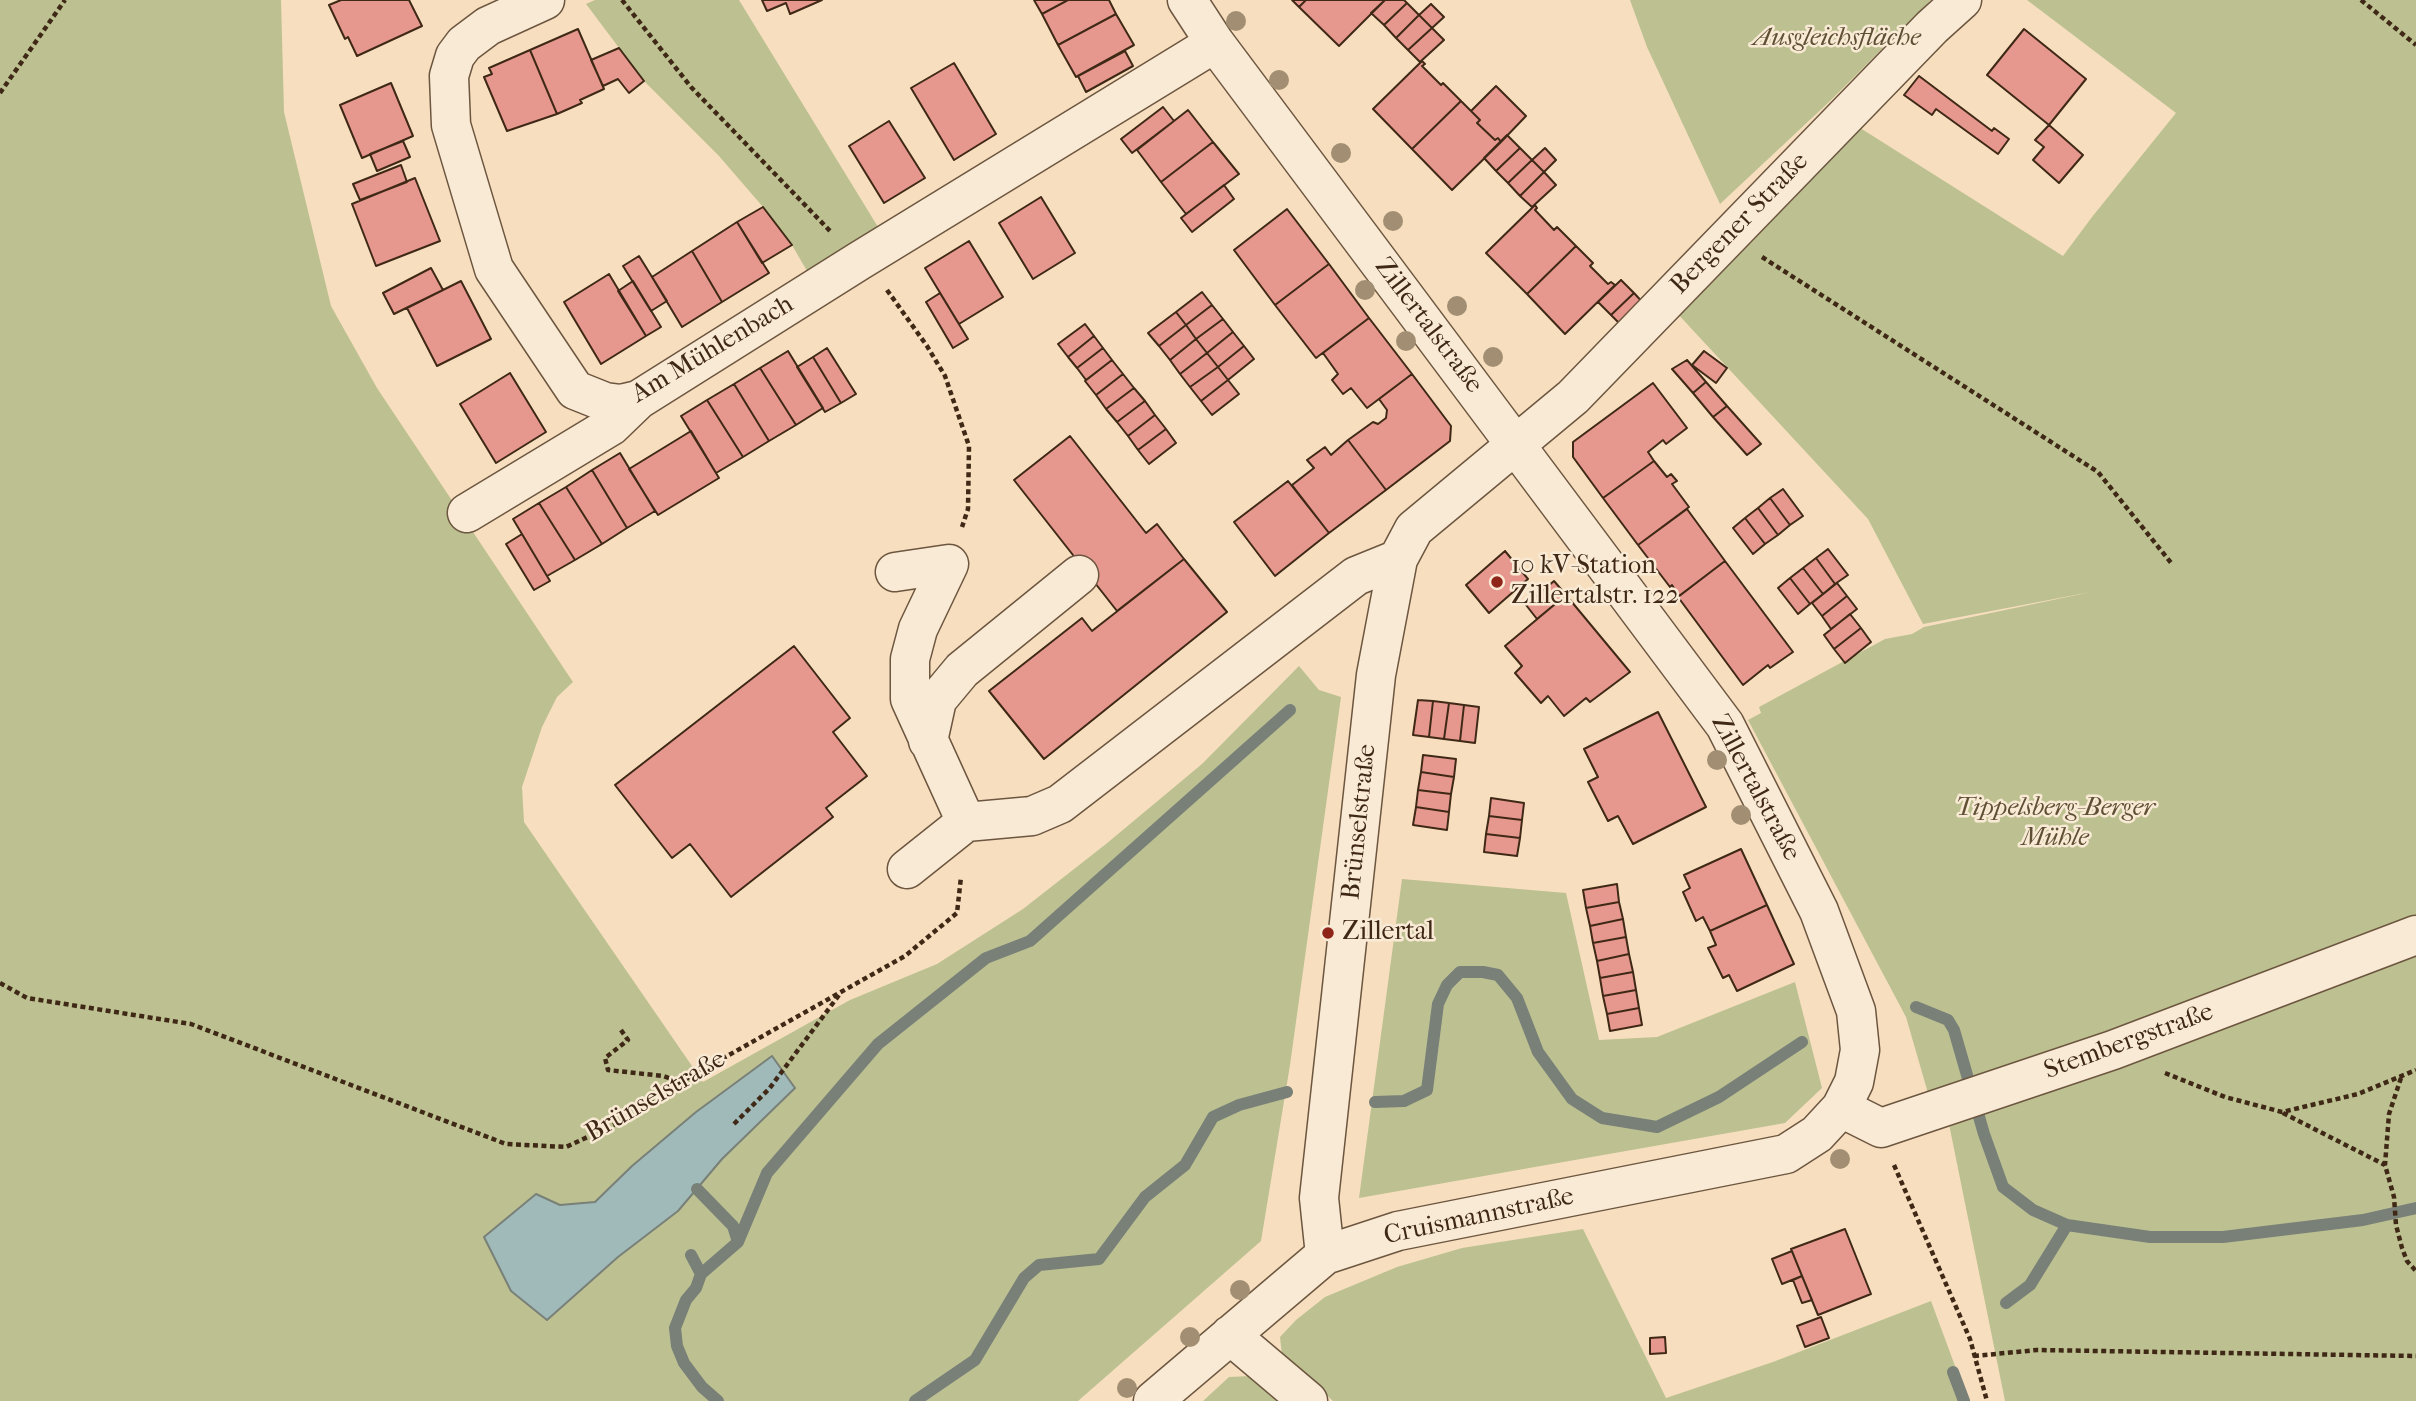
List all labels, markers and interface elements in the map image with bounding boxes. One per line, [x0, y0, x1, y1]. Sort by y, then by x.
park label: Ausgleichsfläche [1753, 23, 1921, 55]
street label: Bergener Straße [1665, 147, 1815, 301]
street label: Zillertalstraße [1367, 252, 1489, 400]
street label: Am Mühlenbach [626, 289, 800, 411]
place label: 10 kV-Station Zillertalstr. 122 [1511, 551, 1679, 612]
marker: 10 kV-Station Zillertalstr. 122 [1489, 574, 1505, 590]
street label: Zillertalstraße [1703, 710, 1807, 866]
street label: Brünselstraße [1336, 743, 1384, 901]
park label: Tippelsberg-Berger Mühle [1955, 793, 2155, 854]
place label: Zillertal [1342, 917, 1434, 949]
marker: Zillertal [1320, 925, 1336, 941]
street label: Stembergstraße [2040, 997, 2218, 1087]
street label: Brünselstraße [580, 1044, 732, 1150]
street label: Cruismannstraße [1381, 1182, 1577, 1252]

